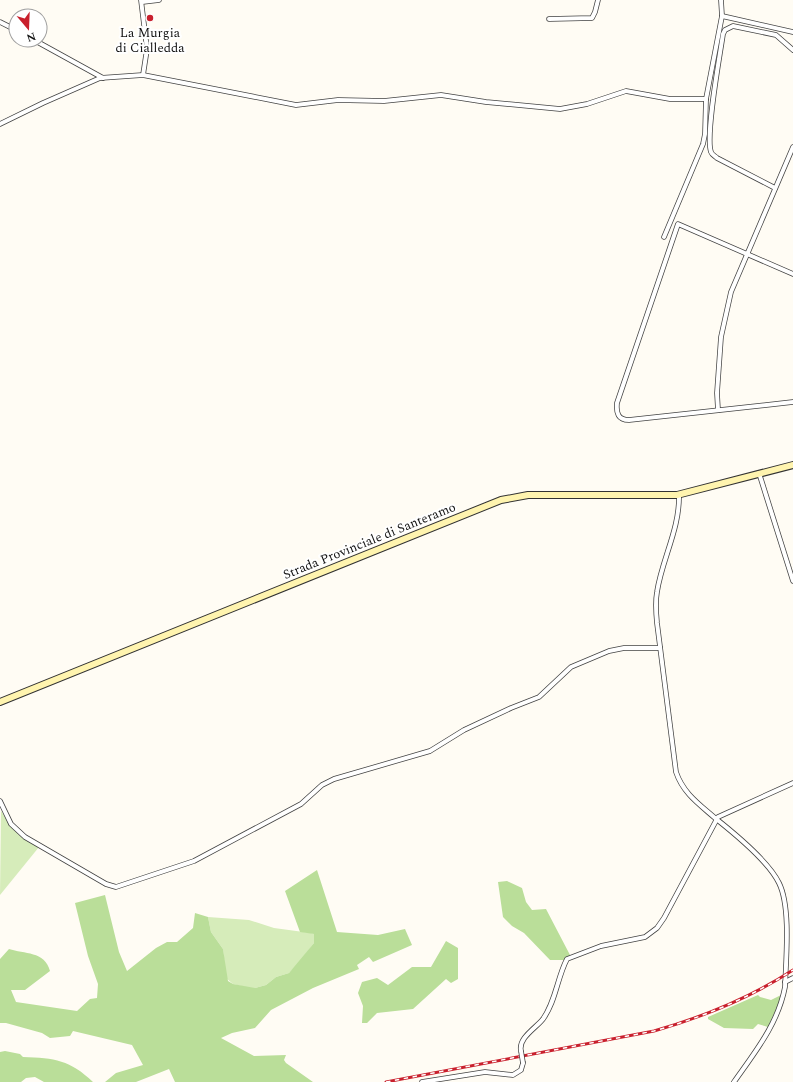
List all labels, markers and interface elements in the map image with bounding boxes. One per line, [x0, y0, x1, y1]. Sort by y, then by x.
north arrow [8, 8, 48, 48]
marker: La Murgia di Cialledda [145, 13, 155, 23]
place label: La Murgia di Cialledda [115, 23, 185, 58]
text: N [24, 27, 38, 46]
street label: Strada Provinciale di Santeramo [280, 497, 459, 585]

